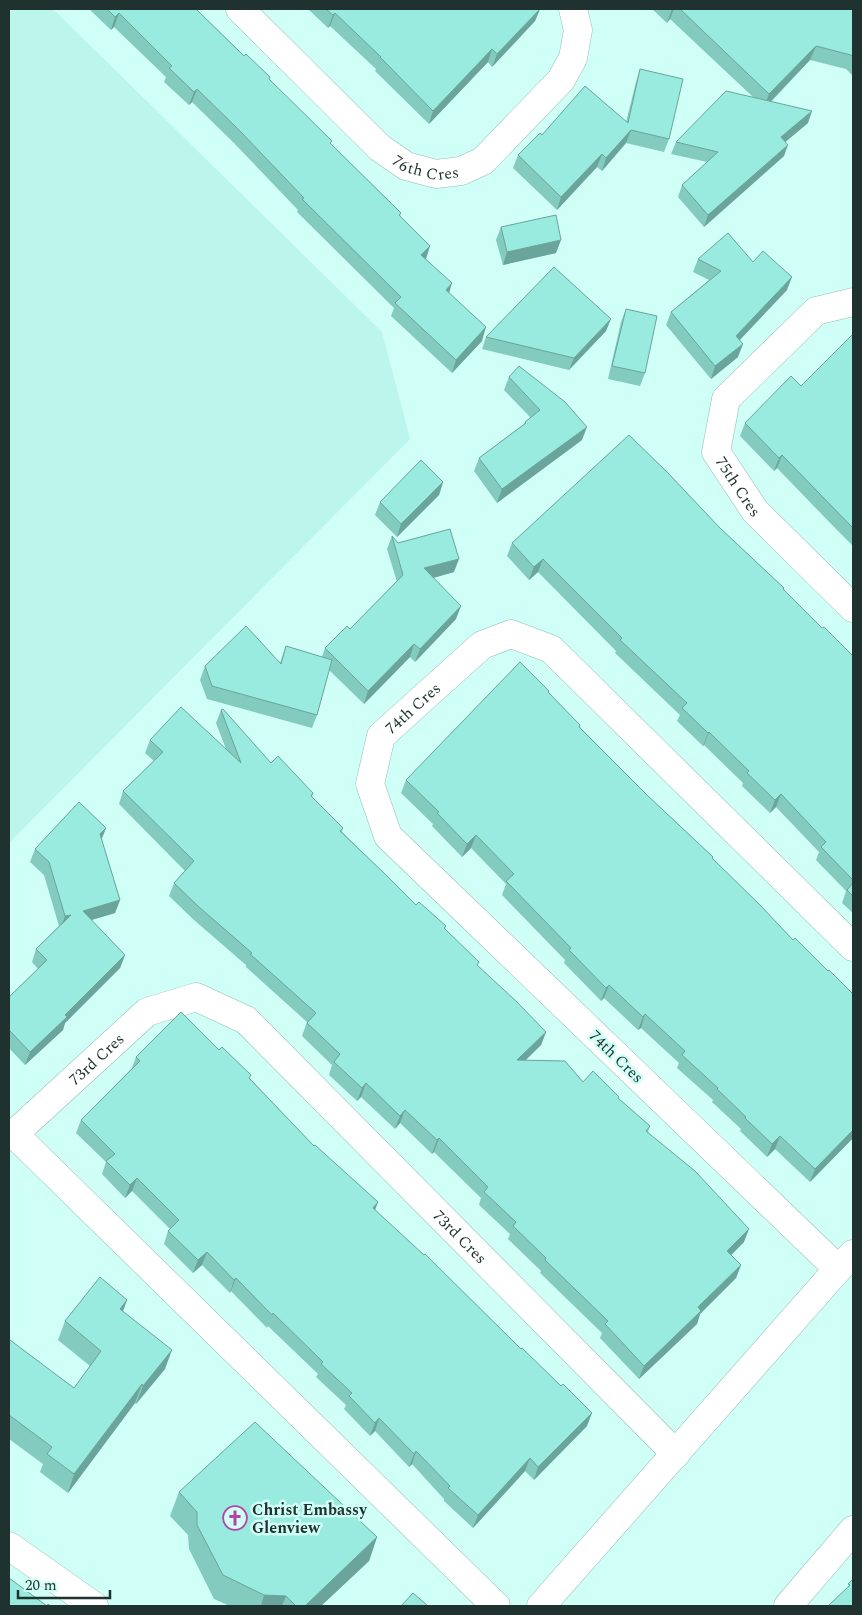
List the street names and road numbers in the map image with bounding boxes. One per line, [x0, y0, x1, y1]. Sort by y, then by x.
street label: 76th Cres [387, 149, 460, 187]
street label: 75th Cres [709, 452, 766, 523]
street label: 74th Cres [380, 677, 446, 740]
street label: 74th Cres [584, 1025, 649, 1089]
street label: 73rd Cres [64, 1028, 130, 1091]
street label: 73rd Cres [427, 1204, 492, 1270]

